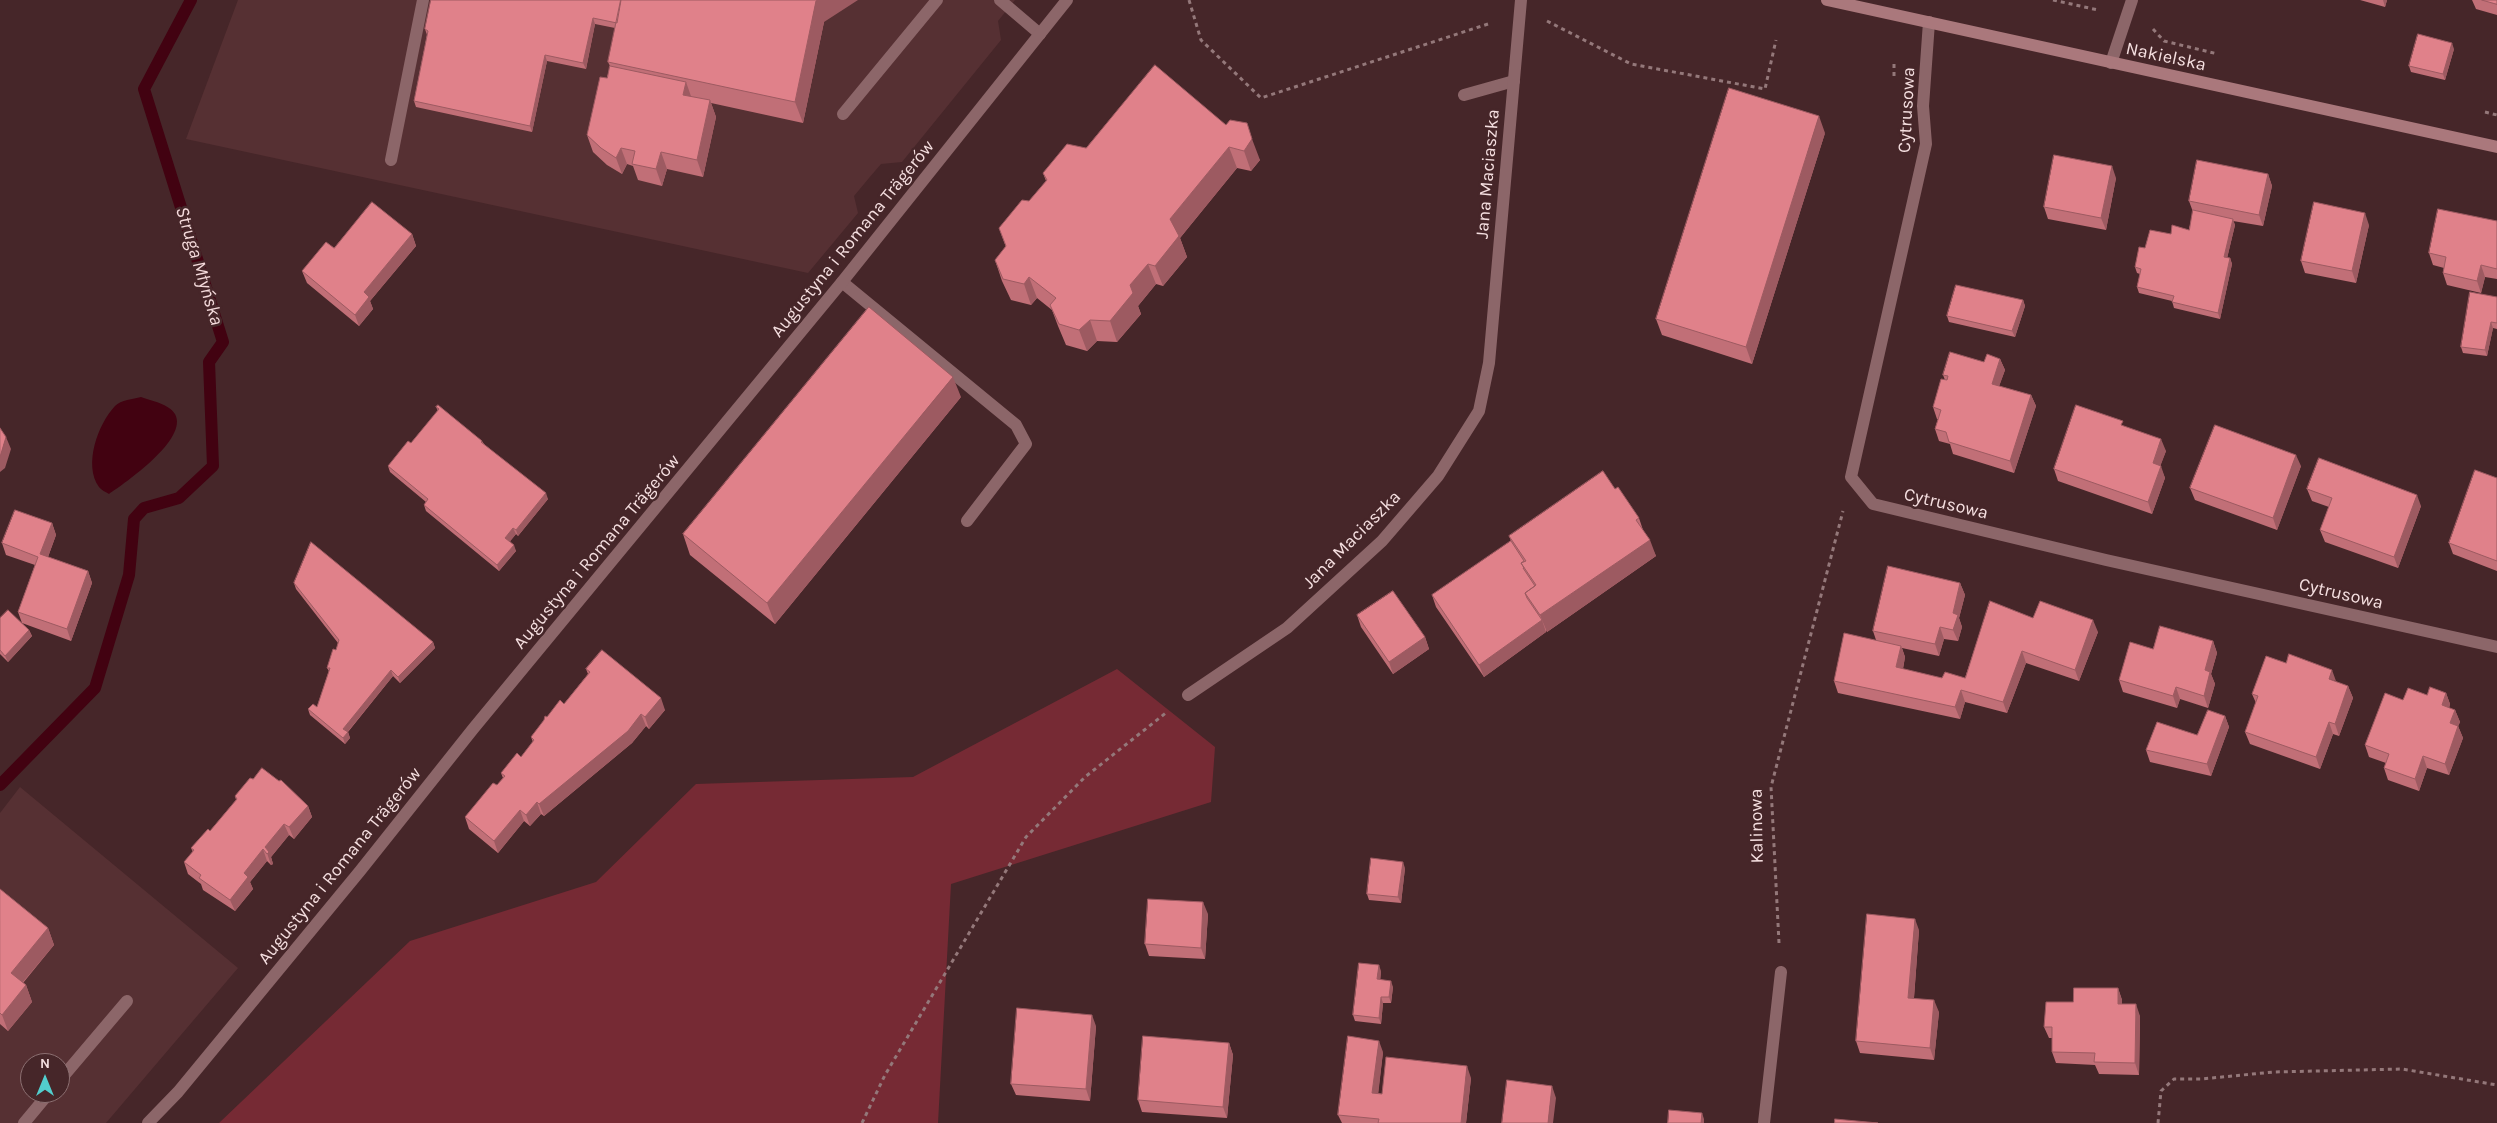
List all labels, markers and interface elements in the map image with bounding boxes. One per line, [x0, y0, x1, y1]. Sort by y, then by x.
street label: Nakielska [2124, 38, 2208, 76]
street label: Cytrusowa [1894, 67, 1920, 153]
street label: Jana Maciaszka [1472, 108, 1504, 240]
street label: Augustyna i Romana Trägerów [767, 136, 939, 342]
water label: Struga Młyńska [170, 204, 228, 328]
street label: Augustyna i Romana Trägerów [509, 450, 685, 654]
street label: Cytrusowa [1902, 484, 1990, 524]
street label: Jana Maciaszka [1298, 486, 1406, 594]
street label: Cytrusowa [2297, 574, 2385, 614]
street label: Augustyna i Romana Trägerów [254, 763, 426, 969]
street label: Kalinowa [1746, 788, 1768, 864]
north arrow [20, 1053, 70, 1103]
text: N [40, 1055, 50, 1072]

